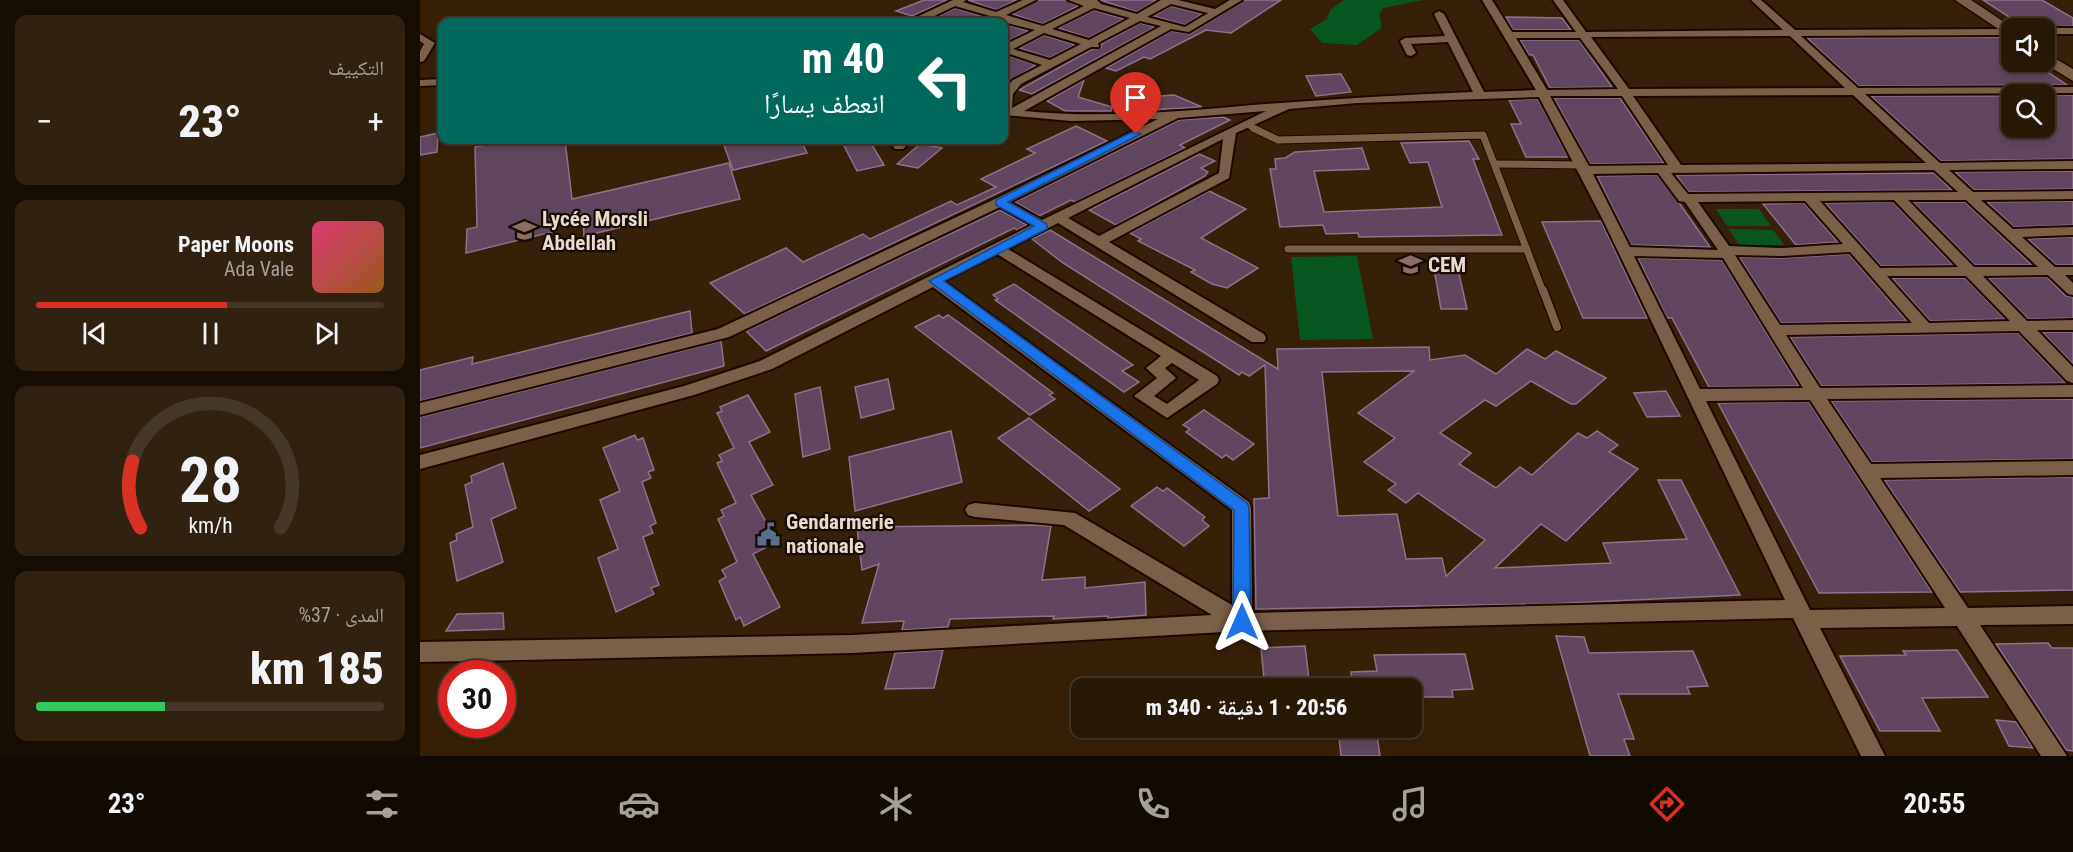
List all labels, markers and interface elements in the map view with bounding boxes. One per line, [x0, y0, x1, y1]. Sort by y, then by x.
map controls [2001, 18, 2055, 138]
button: sound [2001, 18, 2055, 72]
text: 40 m [802, 34, 885, 83]
icon: left [906, 42, 984, 120]
text: التكييف [328, 56, 384, 80]
pin [1110, 72, 1161, 134]
icon: arrive [1119, 81, 1152, 114]
button: search [2001, 84, 2055, 138]
text: انعطف يسارًا [764, 88, 885, 120]
text: 23° [178, 95, 242, 148]
text: − [36, 102, 53, 141]
text: + [368, 102, 384, 141]
place label: Lycée Morsli Abdellah [542, 207, 648, 255]
school or university icon: Lycée Morsli Abdellah [511, 218, 537, 244]
text: Paper Moons [178, 232, 294, 257]
school or university icon: CEM [1397, 252, 1423, 278]
place label: CEM [1428, 253, 1466, 277]
text: Ada Vale [224, 257, 294, 281]
icon: previous [78, 317, 111, 350]
icon: pause [194, 317, 227, 350]
icon: next [310, 317, 343, 350]
text: 28 [178, 444, 242, 517]
place label: Gendarmerie nationale [786, 510, 894, 558]
text: km/h [188, 513, 232, 538]
public building icon: Gendarmerie nationale [755, 521, 781, 547]
position arrow [1210, 590, 1274, 654]
text: المدى · 37% [298, 603, 384, 627]
text: 185 km [250, 642, 384, 695]
speed limit sign: 30 [438, 660, 516, 738]
text: 20:56 · 1 دقيقة · 340 m [1146, 695, 1347, 720]
icon: filters [361, 783, 403, 825]
icon: car [618, 783, 660, 825]
icon: climate [875, 783, 917, 825]
icon: phone [1132, 783, 1174, 825]
icon: music [1389, 783, 1431, 825]
icon: directions [1646, 783, 1688, 825]
text: 23° [108, 788, 145, 820]
text: 20:55 [1903, 788, 1965, 820]

